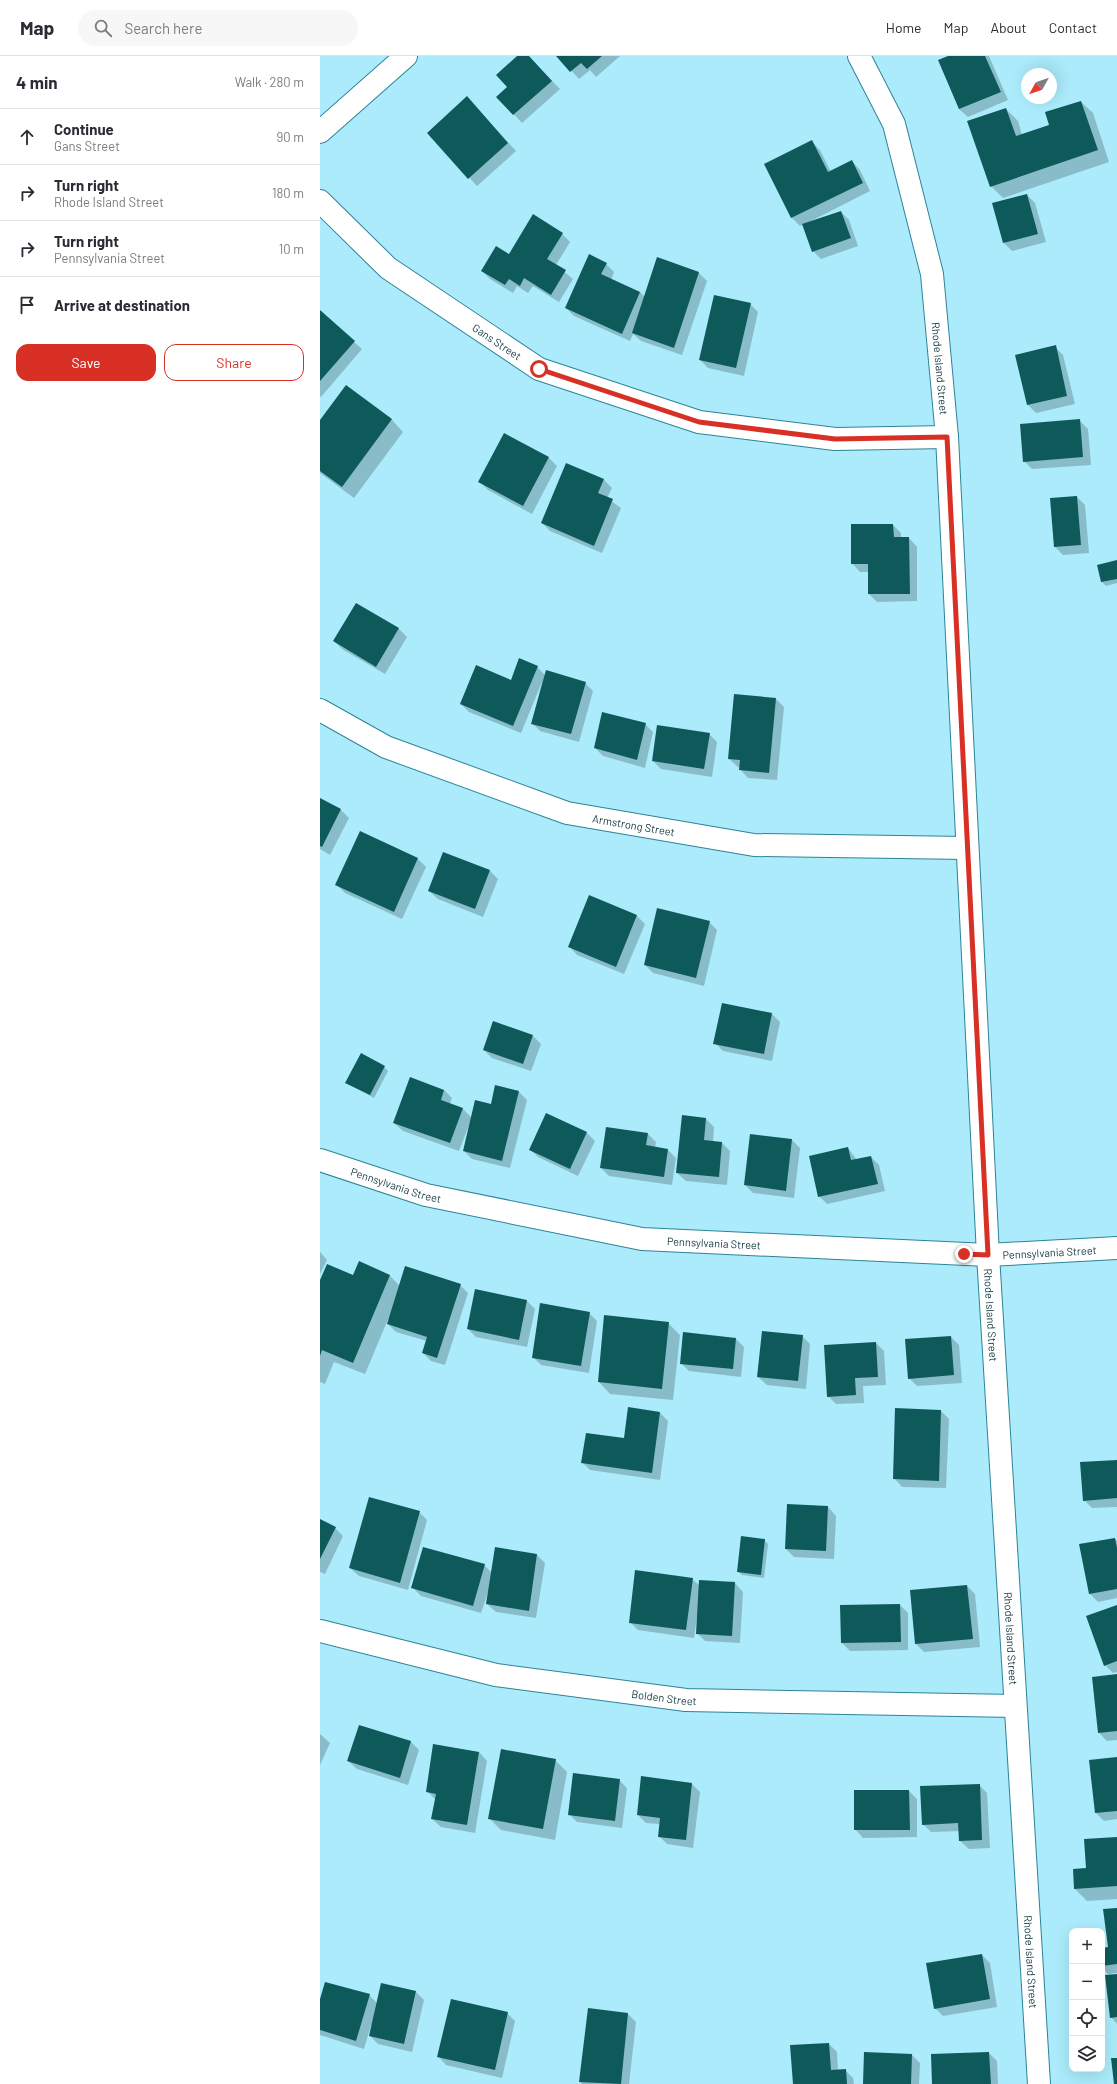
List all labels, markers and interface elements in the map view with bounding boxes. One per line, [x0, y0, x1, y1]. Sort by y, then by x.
search box [78, 10, 358, 46]
text: Map [20, 16, 54, 39]
icon: search [92, 17, 114, 39]
text: Search here [124, 19, 202, 37]
text: Home [886, 19, 922, 36]
text: Map [944, 19, 968, 36]
text: About [990, 19, 1027, 36]
text: Contact [1049, 19, 1097, 36]
north arrow [1021, 68, 1057, 104]
text: 4 min [16, 72, 58, 92]
text: Walk · 280 m [235, 74, 304, 90]
text: Continue [54, 120, 114, 138]
icon: ahead [16, 126, 38, 148]
text: 90 m [277, 129, 304, 145]
text: Gans Street [54, 138, 120, 154]
text: Turn right [54, 176, 119, 194]
icon: right [16, 182, 38, 204]
text: 180 m [272, 185, 304, 201]
text: Rhode Island Street [54, 194, 164, 210]
text: Turn right [54, 232, 119, 250]
icon: right [16, 238, 38, 260]
text: 10 m [279, 241, 304, 257]
text: Pennsylvania Street [54, 250, 165, 266]
icon: arrive [16, 294, 38, 316]
text: Arrive at destination [54, 296, 190, 314]
street label: Gans Street [471, 320, 524, 362]
street label: Rhode Island Street [930, 321, 951, 415]
button: Save [16, 344, 156, 381]
button: Share [164, 344, 304, 381]
route start [530, 360, 548, 378]
street label: Armstrong Street [592, 811, 676, 838]
street label: Pennsylvania Street [349, 1164, 442, 1204]
street label: Pennsylvania Street [667, 1234, 761, 1251]
street label: Pennsylvania Street [1002, 1243, 1097, 1261]
route end [955, 1245, 973, 1263]
street label: Rhode Island Street [982, 1268, 1001, 1362]
street label: Rhode Island Street [1002, 1591, 1021, 1685]
street label: Bolden Street [631, 1686, 697, 1707]
street label: Rhode Island Street [1022, 1915, 1041, 2009]
map controls [1069, 1928, 1105, 2072]
button: + [1069, 1928, 1105, 1964]
button: − [1069, 1964, 1105, 2000]
button: locate [1069, 2000, 1105, 2036]
button: layers [1069, 2036, 1105, 2072]

